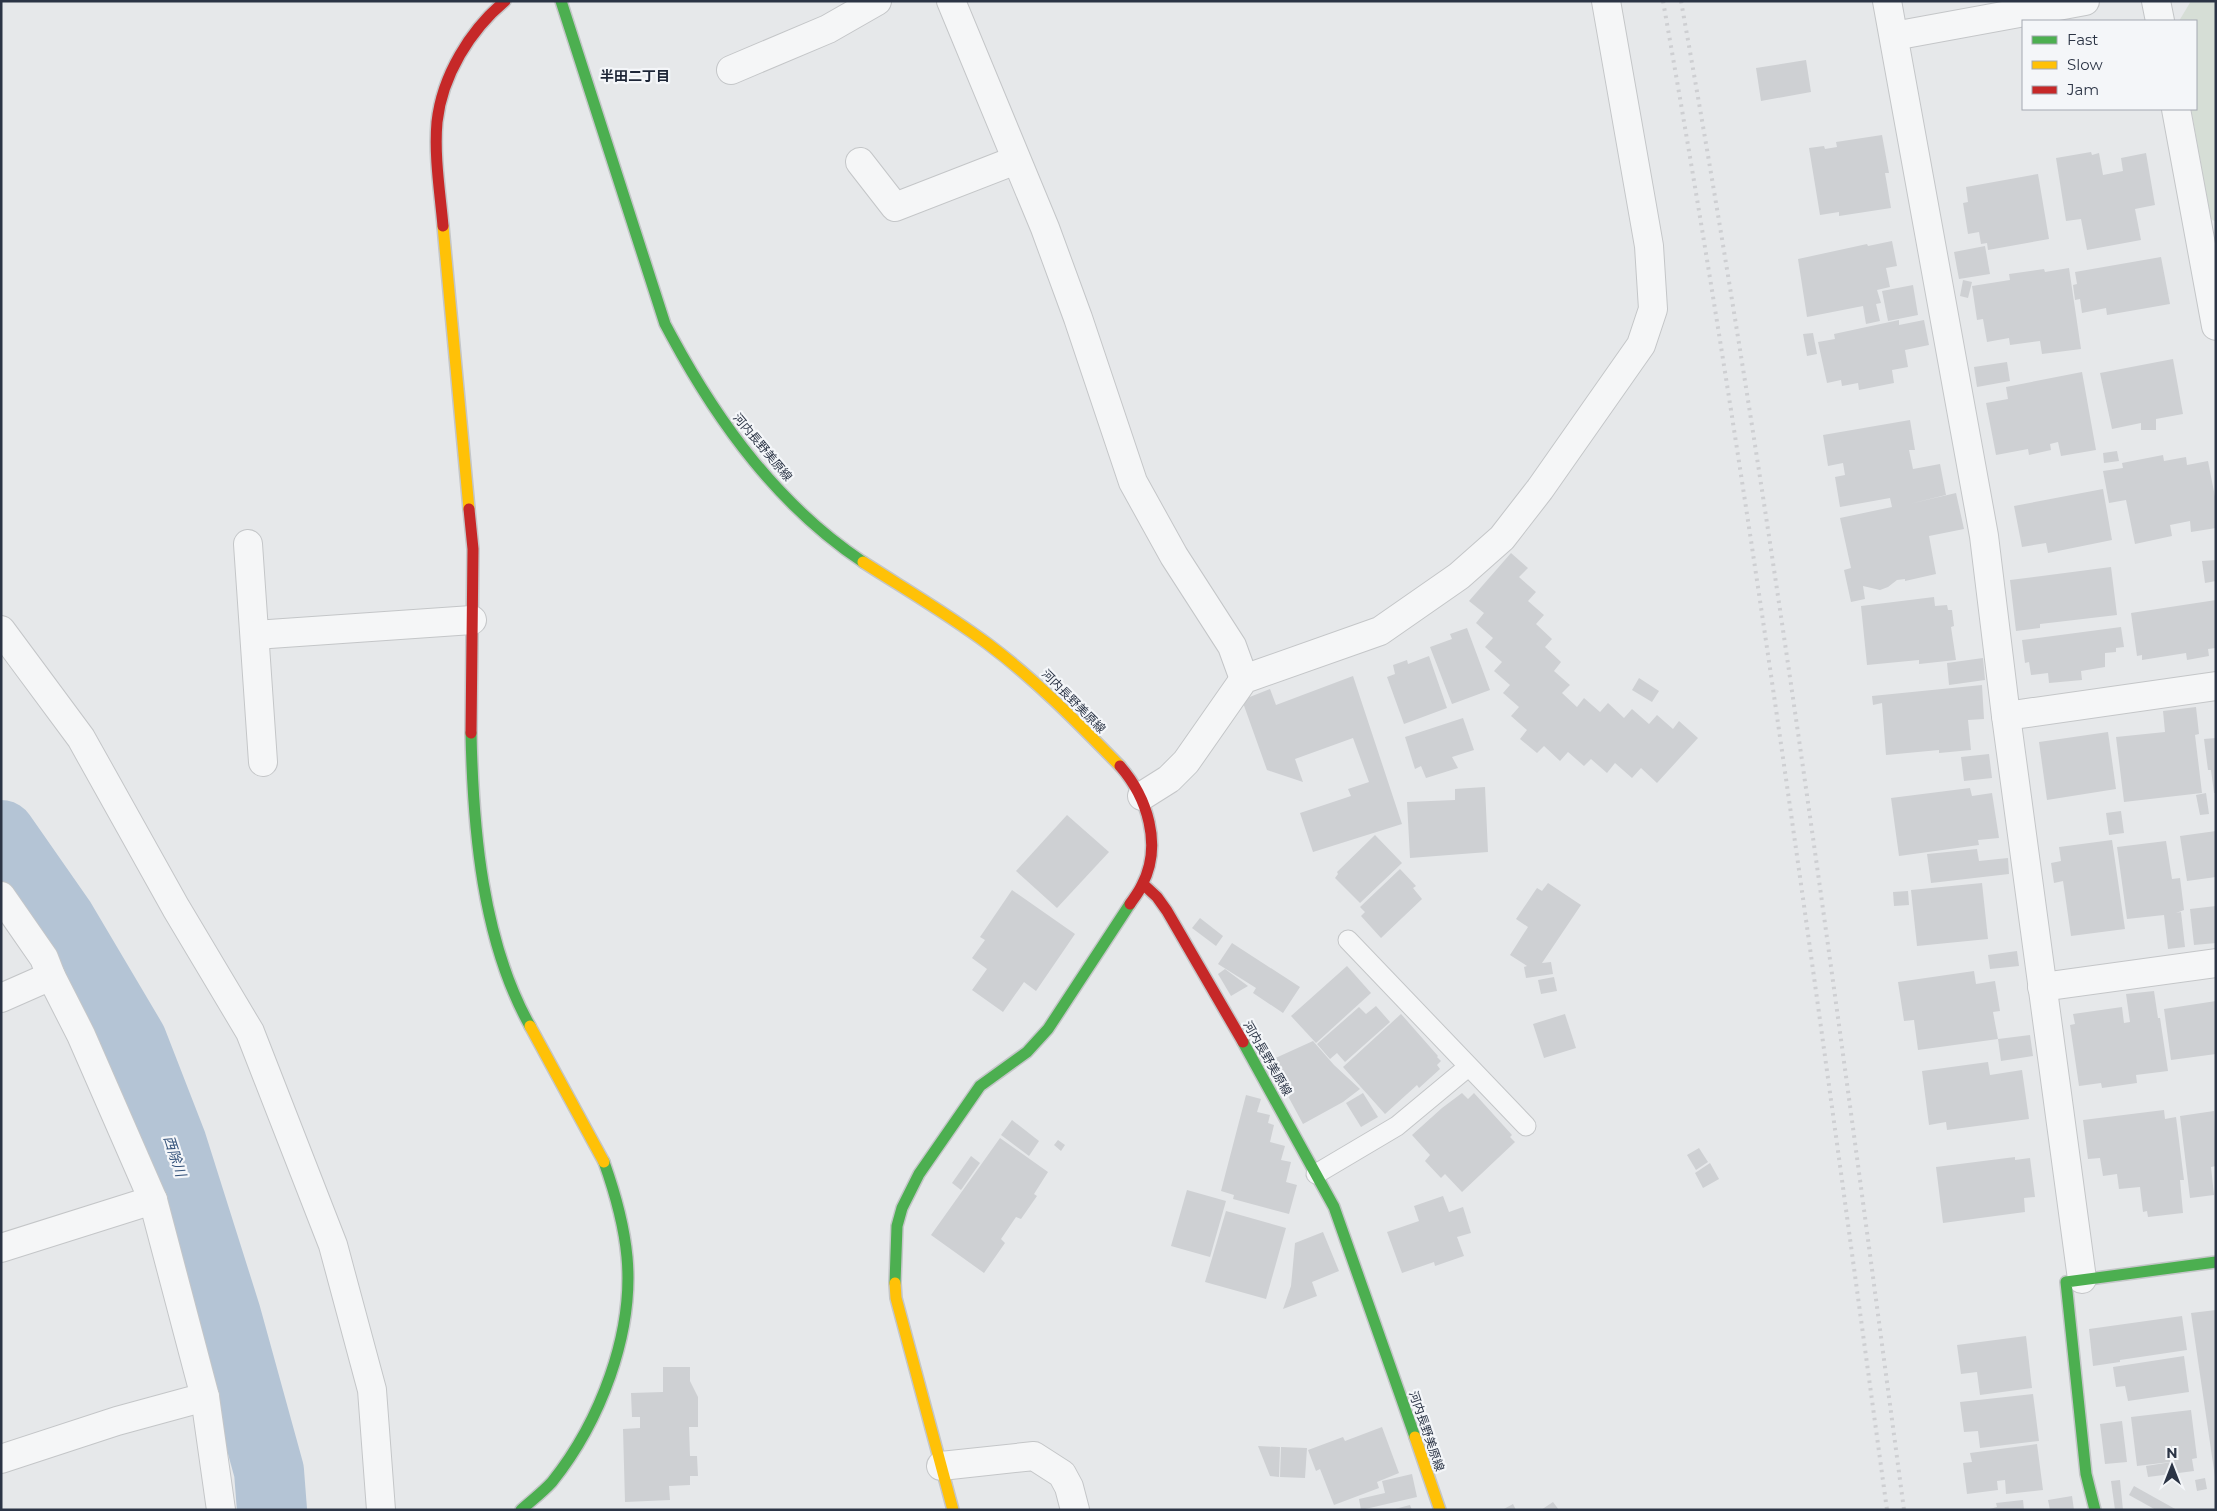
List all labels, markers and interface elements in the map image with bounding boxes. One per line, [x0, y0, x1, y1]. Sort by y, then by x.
legend [2022, 20, 2197, 110]
text: Fast [2067, 30, 2098, 49]
text: Slow [2067, 55, 2103, 74]
district label: 半田二丁目 [600, 67, 670, 85]
text: Jam [2066, 80, 2099, 99]
street label: 河内長野美原線 [730, 410, 796, 484]
street label: 河内長野美原線 [1039, 666, 1109, 736]
street label: 河内長野美原線 [1241, 1018, 1295, 1098]
water label: 西除川 [160, 1133, 191, 1181]
street label: 河内長野美原線 [1406, 1389, 1448, 1473]
north arrow [2147, 1441, 2197, 1491]
text: N [2166, 1444, 2178, 1462]

